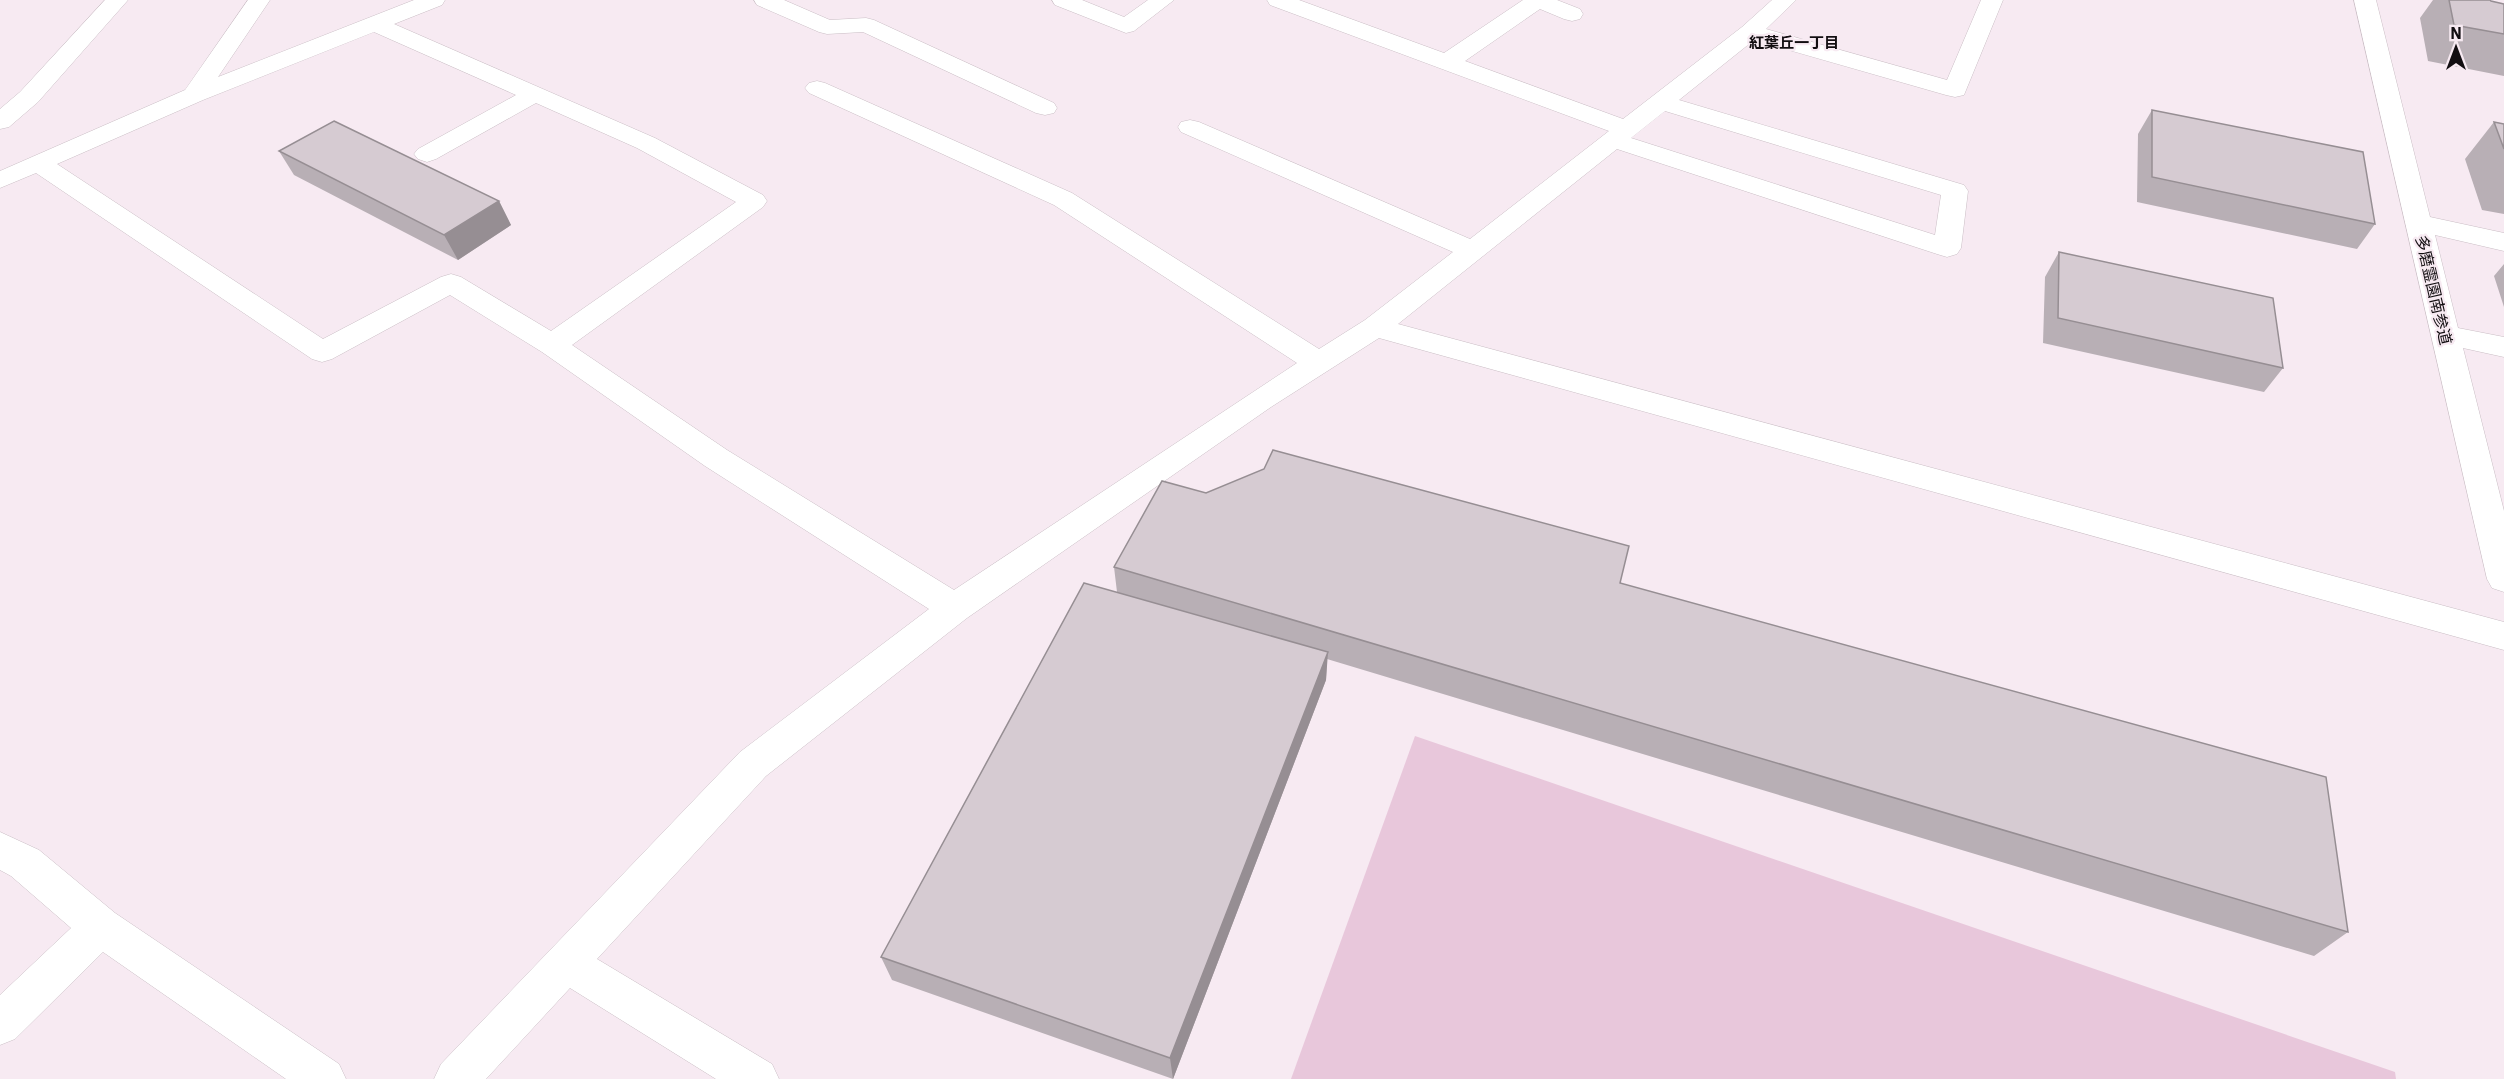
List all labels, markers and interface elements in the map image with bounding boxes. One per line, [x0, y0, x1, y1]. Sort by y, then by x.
north arrow [2426, 18, 2486, 78]
text: N [2450, 23, 2462, 43]
district label: 紅葉丘一丁目 [1749, 33, 1839, 52]
street label: 多磨霊園南参道 [2412, 233, 2456, 347]

